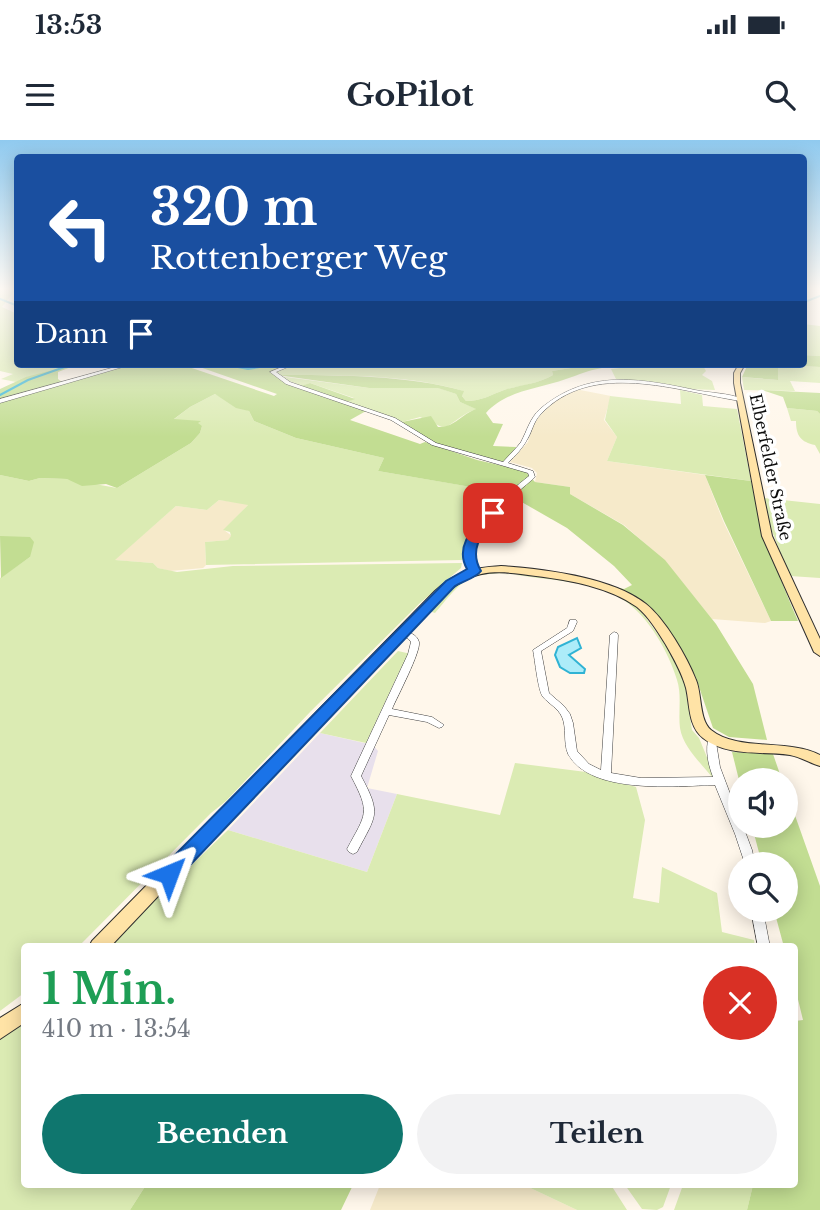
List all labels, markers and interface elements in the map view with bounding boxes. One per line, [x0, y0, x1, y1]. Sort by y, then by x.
text: 13:53 [35, 9, 102, 41]
text: GoPilot [346, 75, 474, 115]
icon: menu [21, 76, 59, 114]
icon: search [761, 76, 799, 114]
text: 320 m [150, 177, 317, 238]
icon: left [35, 182, 126, 273]
text: Rottenberger Weg [150, 238, 447, 278]
icon: arrive [122, 315, 160, 353]
text: Dann [35, 318, 108, 350]
street label: Elberfelder Straße [746, 392, 796, 542]
pin [463, 483, 523, 543]
icon: arrive [474, 494, 512, 532]
map controls [728, 768, 798, 922]
button: sound [728, 768, 798, 838]
position arrow [132, 837, 206, 911]
button: search [728, 852, 798, 922]
text: 1 Min. [42, 963, 176, 1015]
button: close [703, 966, 777, 1040]
text: 410 m · 13:54 [42, 1015, 191, 1043]
button: Beenden [42, 1094, 403, 1174]
button: Teilen [417, 1094, 777, 1174]

